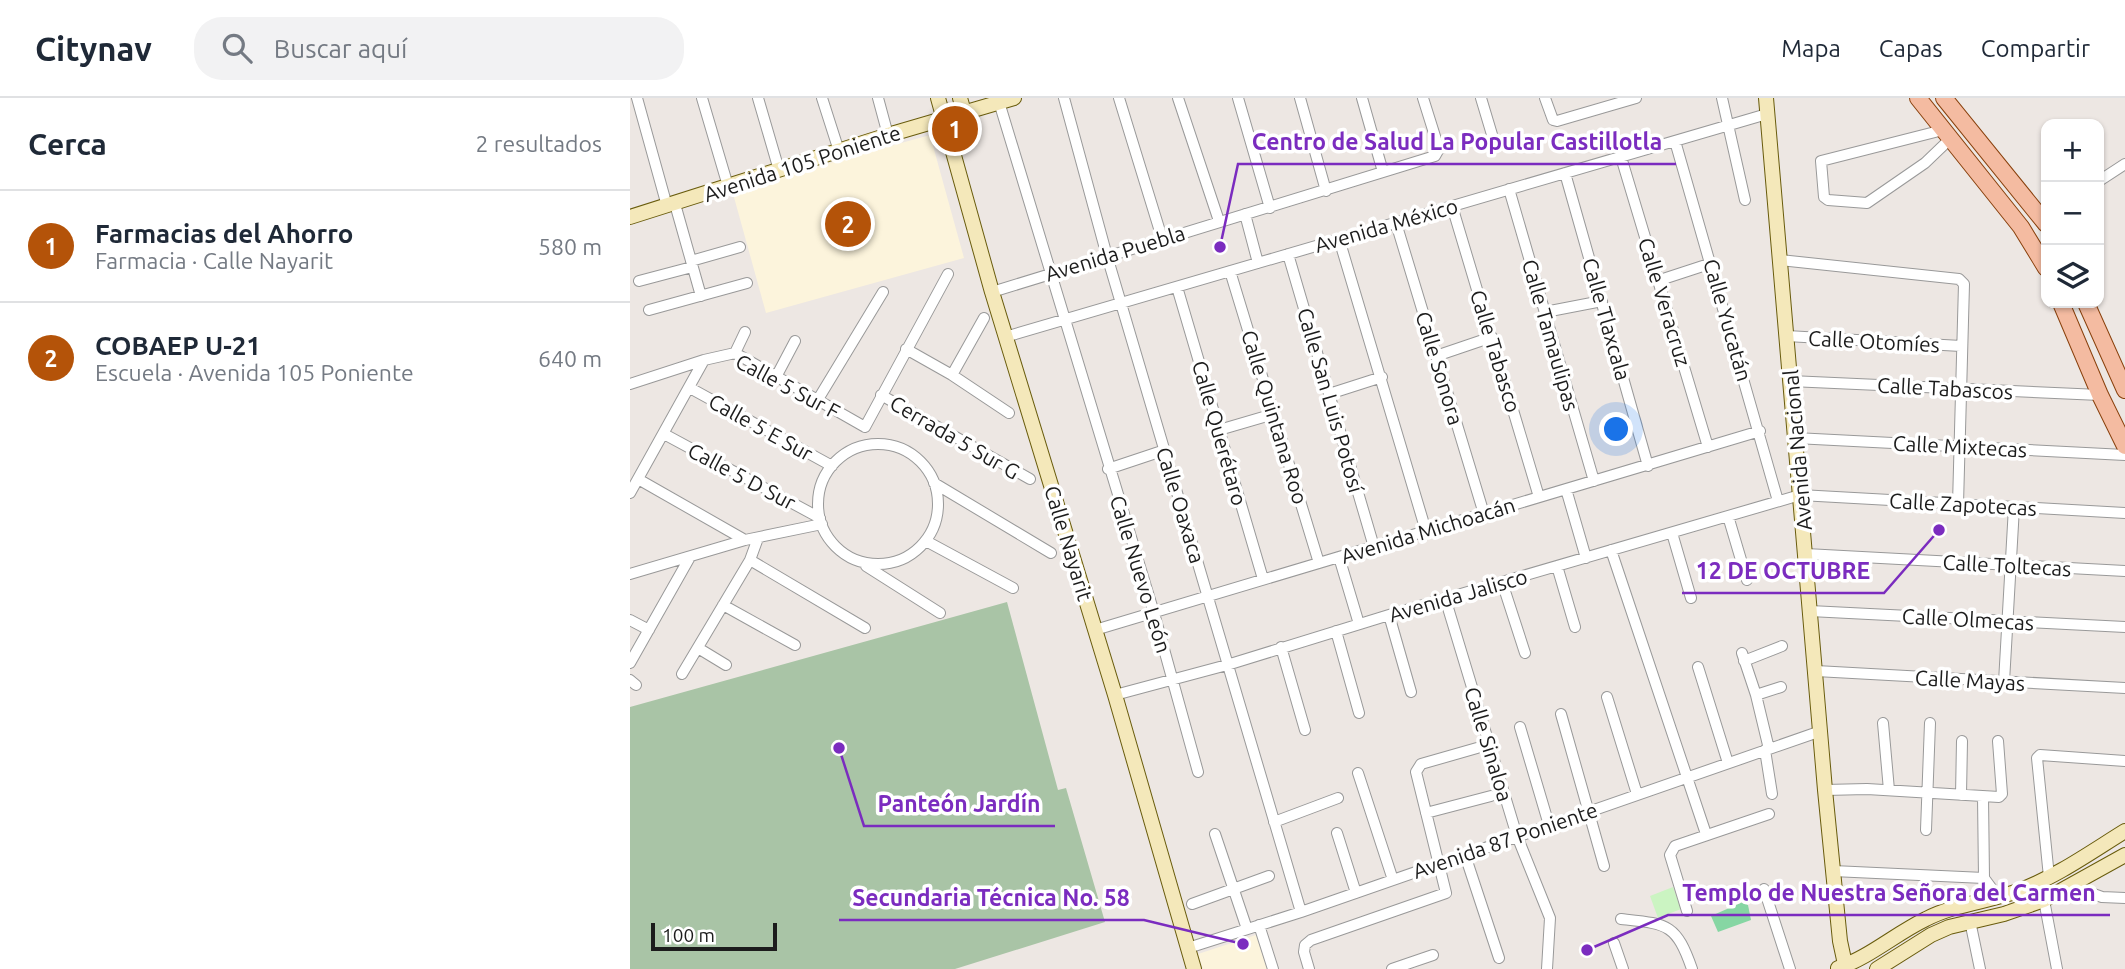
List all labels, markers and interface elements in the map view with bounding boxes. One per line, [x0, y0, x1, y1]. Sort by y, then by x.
search box [194, 17, 684, 80]
icon: search [218, 29, 256, 67]
text: Citynav [35, 30, 152, 67]
text: Buscar aquí [274, 34, 407, 63]
text: Mapa [1781, 35, 1841, 62]
text: Capas [1879, 35, 1943, 62]
text: Compartir [1981, 35, 2090, 62]
pin: 1 [932, 103, 978, 155]
map controls [2041, 119, 2104, 308]
button: + [2041, 119, 2104, 182]
street label: Avenida 105 Poniente [701, 120, 903, 206]
callout: Centro de Salud La Popular Castillotla [1238, 120, 1676, 164]
text: Cerca [28, 127, 107, 161]
text: Centro de Salud La Popular Castillotla [1252, 129, 1662, 154]
text: 2 resultados [476, 131, 602, 156]
button: − [2041, 182, 2104, 245]
street label: Avenida México [1312, 193, 1460, 257]
pin: 2 [825, 198, 871, 250]
text: Farmacias del Ahorro [95, 219, 353, 248]
street label: Avenida Puebla [1042, 220, 1188, 286]
text: 1 [45, 234, 57, 259]
text: 580 m [538, 234, 602, 259]
street label: Calle Veracruz [1634, 235, 1696, 369]
button: layers [2041, 245, 2104, 308]
text: Farmacia · Calle Nayarit [95, 248, 333, 273]
street label: Calle Tlaxcala [1578, 255, 1636, 383]
street label: Calle Tamaulipas [1518, 256, 1584, 414]
street label: Calle Yucatán [1699, 256, 1757, 384]
street label: Calle Tabasco [1466, 287, 1526, 415]
street label: Calle San Luis Potosí [1293, 305, 1369, 496]
street label: Calle Sonora [1411, 308, 1469, 428]
street label: Calle Otomíes [1808, 326, 1940, 356]
street label: Calle Quintana Roo [1237, 327, 1313, 507]
text: COBAEP U-21 [95, 331, 261, 360]
text: 2 [45, 346, 57, 371]
text: 640 m [538, 346, 602, 371]
street label: Calle 5 Sur F [732, 349, 844, 423]
street label: Calle Querétaro [1188, 358, 1252, 508]
text: Escuela · Avenida 105 Poniente [95, 360, 414, 385]
street label: Avenida Nacional [1778, 369, 1816, 531]
street label: Calle Tabascos [1876, 372, 2014, 404]
street label: Calle 5 E Sur [705, 389, 817, 465]
street label: Cerrada 5 Sur G [886, 390, 1024, 484]
your location [1599, 412, 1633, 446]
street label: Calle Mixtecas [1892, 430, 2028, 462]
street label: Calle 5 D Sur [684, 438, 800, 514]
street label: Calle Oaxaca [1152, 444, 1210, 566]
street label: Calle Nayarit [1040, 483, 1098, 603]
street label: Calle Zapotecas [1889, 488, 2037, 520]
street label: Calle Nuevo León [1106, 492, 1176, 656]
street label: Avenida Michoacán [1338, 492, 1518, 568]
callout: 12 DE OCTUBRE [1682, 549, 1884, 593]
street label: Calle Toltecas [1942, 550, 2072, 580]
text: 12 DE OCTUBRE [1696, 558, 1870, 583]
street label: Avenida Jalisco [1386, 564, 1530, 626]
street label: Calle Olmecas [1901, 604, 2035, 634]
street label: Calle Mayas [1914, 665, 2026, 695]
street label: Calle Sinaloa [1460, 684, 1518, 804]
callout: Panteón Jardín [864, 782, 1055, 826]
text: Panteón Jardín [877, 791, 1041, 816]
street label: Avenida 87 Poniente [1409, 797, 1601, 883]
callout: Templo de Nuestra Señora del Carmen [1668, 871, 2110, 915]
callout: Secundaria Técnica No. 58 [839, 876, 1144, 920]
text: Templo de Nuestra Señora del Carmen [1682, 880, 2096, 905]
text: Secundaria Técnica No. 58 [852, 885, 1130, 910]
scale bar [651, 920, 777, 952]
text: 100 m [662, 924, 715, 946]

